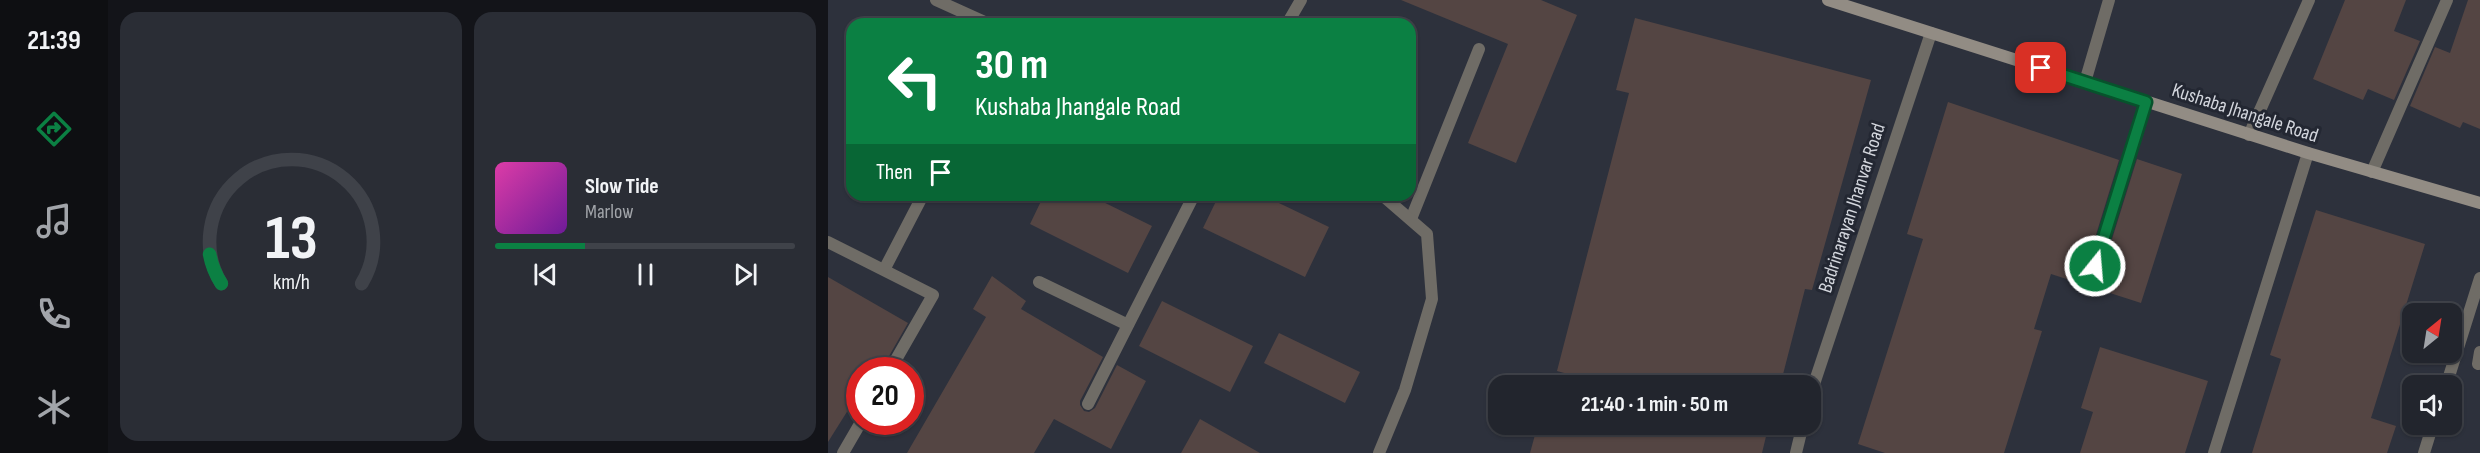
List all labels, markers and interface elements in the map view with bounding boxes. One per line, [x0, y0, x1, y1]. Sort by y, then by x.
text: 21:39 [27, 25, 81, 57]
text: 30 m [975, 40, 1048, 91]
icon: left [876, 42, 954, 120]
pin [2015, 42, 2066, 93]
icon: arrive [2024, 51, 2057, 84]
street label: Kushaba Jhangale Road [2169, 78, 2321, 148]
text: Kushaba Jhangale Road [975, 91, 1181, 123]
icon: directions [33, 108, 75, 150]
street label: Badrinarayan Jhanvar Road [1813, 120, 1891, 296]
icon: arrive [924, 156, 957, 189]
text: Then [876, 159, 912, 186]
text: Slow Tide [585, 173, 659, 200]
icon: music [33, 200, 75, 242]
text: Marlow [585, 200, 633, 224]
text: 13 [265, 202, 317, 277]
position arrow [2063, 234, 2127, 298]
icon: previous [529, 258, 562, 291]
icon: pause [629, 258, 662, 291]
icon: next [729, 258, 762, 291]
text: km/h [272, 270, 310, 295]
icon: phone [33, 293, 75, 335]
north arrow [2402, 303, 2462, 363]
map controls [2402, 303, 2462, 435]
speed limit sign: 20 [846, 357, 924, 435]
button: sound [2402, 375, 2462, 435]
icon: climate [33, 386, 75, 428]
text: 21:40 · 1 min · 50 m [1581, 391, 1728, 418]

